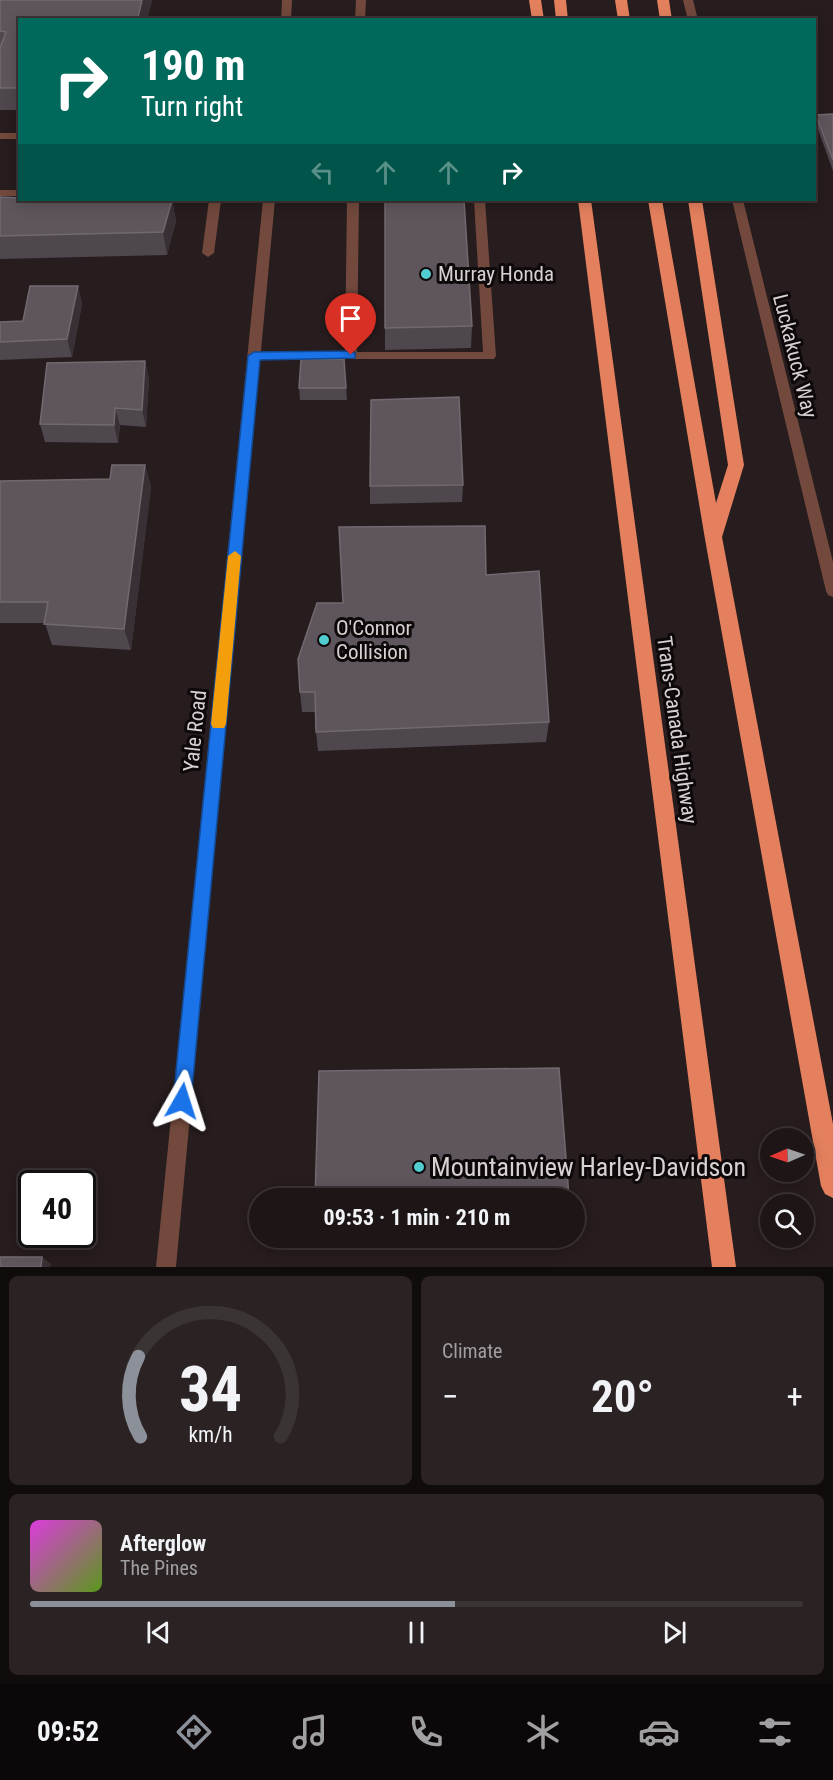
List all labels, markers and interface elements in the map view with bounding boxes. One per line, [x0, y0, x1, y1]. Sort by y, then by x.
text: 190 m [141, 41, 246, 90]
icon: right [42, 42, 120, 120]
text: Turn right [141, 91, 243, 123]
icon: left [306, 156, 339, 189]
icon: ahead [369, 156, 402, 189]
icon: ahead [432, 156, 465, 189]
icon: right [495, 156, 528, 189]
place label: Murray Honda [438, 262, 554, 286]
marker: Murray Honda [419, 267, 433, 281]
street label: Luckakuck Way [768, 292, 822, 421]
pin [325, 293, 376, 355]
icon: arrive [334, 302, 367, 335]
place label: O'Connor Collision [336, 616, 412, 664]
marker: O'Connor Collision [317, 633, 331, 647]
street label: Trans-Canada Highway [652, 635, 702, 826]
street label: Yale Road [179, 689, 211, 773]
position arrow [150, 1069, 214, 1133]
north arrow [760, 1128, 814, 1182]
map controls [760, 1128, 814, 1248]
place label: Mountainview Harley-Davidson [431, 1152, 746, 1182]
marker: Mountainview Harley-Davidson [412, 1160, 426, 1174]
speed limit sign: 40 [18, 1170, 96, 1248]
button: search [760, 1194, 814, 1248]
text: 09:53 · 1 min · 210 m [324, 1205, 510, 1230]
text: Climate [442, 1339, 502, 1363]
text: 34 [179, 1353, 242, 1426]
text: 20° [591, 1370, 654, 1423]
text: − [442, 1377, 459, 1416]
text: + [787, 1377, 803, 1416]
text: km/h [188, 1423, 233, 1448]
text: Afterglow [120, 1531, 206, 1556]
text: The Pines [120, 1556, 198, 1580]
icon: previous [142, 1616, 175, 1649]
icon: pause [400, 1616, 433, 1649]
icon: next [658, 1616, 691, 1649]
icon: directions [173, 1711, 215, 1753]
icon: music [289, 1711, 331, 1753]
icon: phone [405, 1711, 447, 1753]
icon: climate [522, 1711, 564, 1753]
icon: car [638, 1711, 680, 1753]
icon: filters [754, 1711, 796, 1753]
text: 09:52 [37, 1716, 99, 1748]

